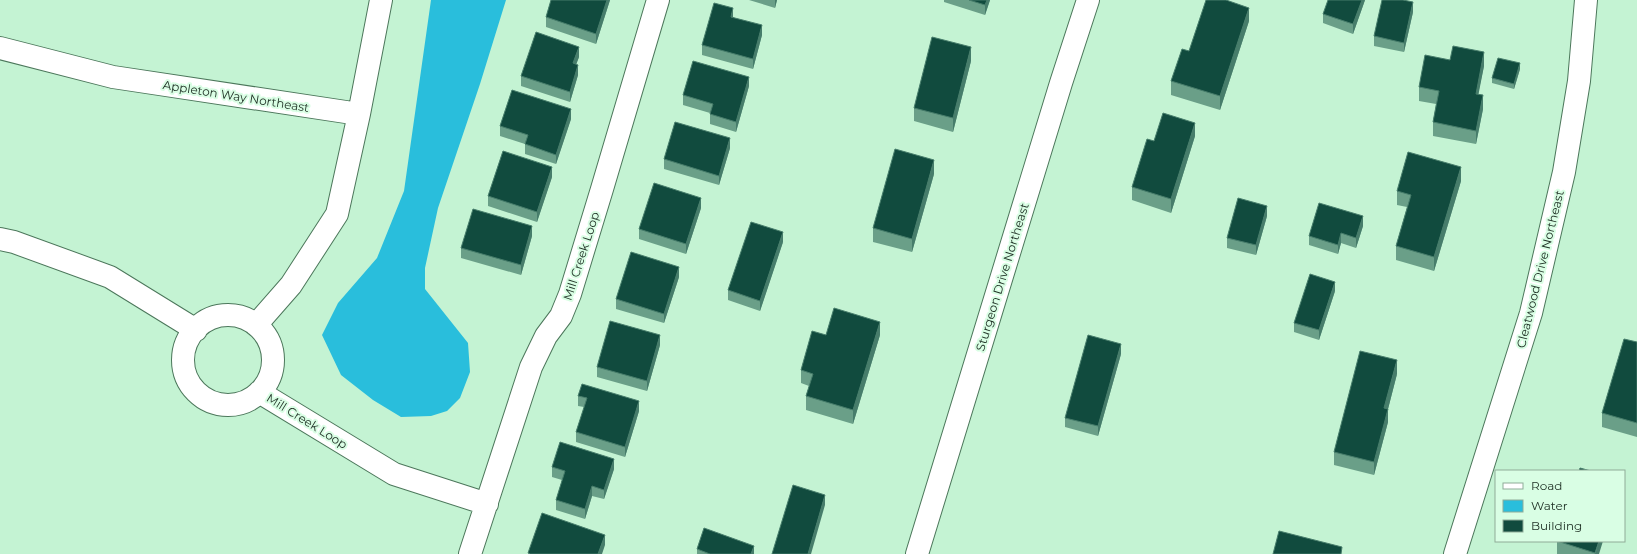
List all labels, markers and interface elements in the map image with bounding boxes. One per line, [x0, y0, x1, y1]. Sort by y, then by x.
street label: Appleton Way Northeast [162, 77, 310, 115]
street label: Cleatwood Drive Northeast [1513, 188, 1567, 349]
street label: Sturgeon Drive Northeast [972, 201, 1032, 353]
street label: Mill Creek Loop [560, 210, 602, 302]
street label: Mill Creek Loop [264, 390, 350, 452]
legend [1495, 470, 1625, 542]
text: Road [1531, 478, 1562, 493]
text: Water [1531, 498, 1568, 513]
text: Building [1531, 518, 1582, 533]

